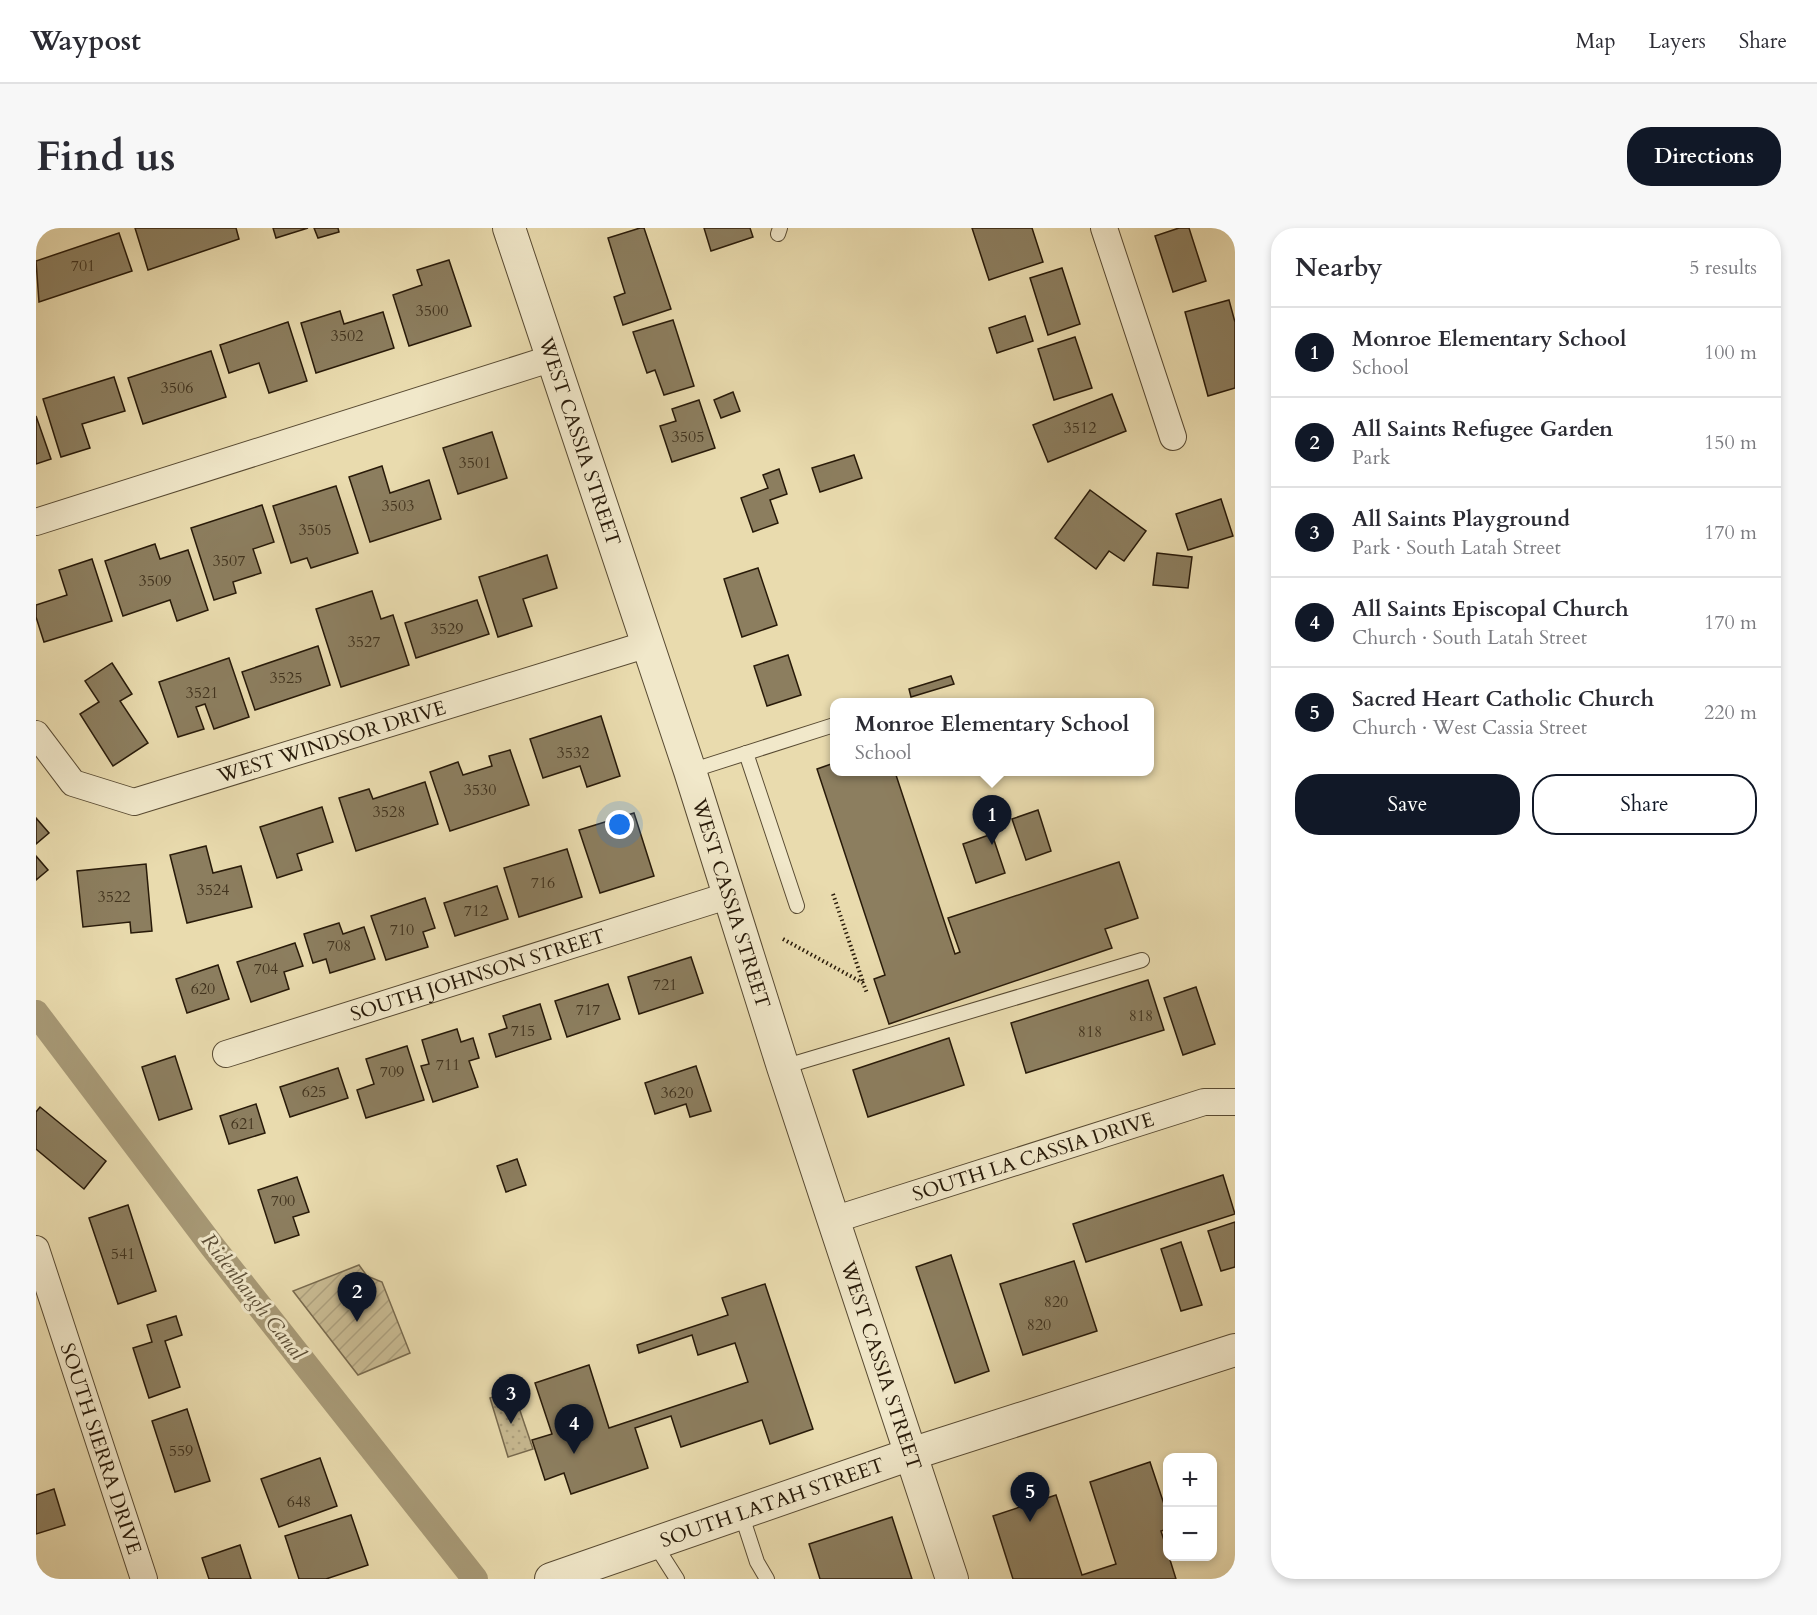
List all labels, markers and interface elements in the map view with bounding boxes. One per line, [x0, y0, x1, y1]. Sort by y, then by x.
text: Waypost [30, 22, 141, 60]
text: Map [1576, 27, 1616, 56]
text: Layers [1649, 27, 1706, 56]
text: Share [1739, 27, 1787, 56]
button: Directions [1627, 127, 1781, 186]
text: Find us [36, 128, 176, 185]
text: Nearby [1295, 250, 1383, 285]
text: 5 results [1689, 254, 1757, 281]
house number: 701 [71, 255, 95, 277]
house number: 3500 [416, 300, 448, 322]
text: Monroe Elementary School [1352, 324, 1626, 354]
house number: 3502 [331, 325, 363, 347]
street label: WEST CASSIA STREET [532, 333, 628, 550]
text: 1 [1309, 339, 1320, 366]
text: 100 m [1704, 339, 1757, 366]
text: School [1352, 354, 1409, 381]
house number: 3506 [161, 377, 193, 399]
text: All Saints Refugee Garden [1352, 414, 1613, 444]
house number: 3512 [1064, 417, 1096, 439]
house number: 3505 [672, 426, 704, 448]
text: 2 [1309, 429, 1320, 456]
text: 150 m [1704, 429, 1757, 456]
text: Park [1352, 444, 1390, 471]
house number: 3501 [459, 452, 491, 474]
house number: 3503 [382, 495, 414, 517]
text: All Saints Playground [1352, 504, 1570, 534]
house number: 3505 [299, 519, 331, 541]
text: 3 [1309, 519, 1320, 546]
text: 170 m [1704, 519, 1757, 546]
text: Park · South Latah Street [1352, 534, 1561, 561]
house number: 3507 [213, 550, 245, 572]
house number: 3509 [139, 570, 171, 592]
text: All Saints Episcopal Church [1352, 594, 1629, 624]
text: 4 [1309, 609, 1320, 636]
text: 170 m [1704, 609, 1757, 636]
house number: 3529 [431, 618, 463, 640]
text: Church · South Latah Street [1352, 624, 1587, 651]
house number: 3527 [348, 631, 380, 653]
house number: 3525 [270, 667, 302, 689]
house number: 3521 [186, 682, 218, 704]
text: Sacred Heart Catholic Church [1352, 684, 1654, 714]
street label: WEST WINDSOR DRIVE [213, 693, 449, 789]
popup [830, 698, 1154, 776]
text: 5 [1309, 699, 1320, 726]
text: 220 m [1704, 699, 1757, 726]
text: Monroe Elementary School [855, 709, 1129, 739]
text: Church · West Cassia Street [1352, 714, 1587, 741]
text: School [855, 739, 912, 766]
house number: 3532 [557, 742, 589, 764]
button: Save [1295, 774, 1520, 835]
button: Share [1532, 774, 1757, 835]
house number: 3530 [464, 779, 496, 801]
street label: WEST CASSIA STREET [686, 794, 777, 1012]
pin: 1 [972, 796, 1012, 845]
house number: 3528 [373, 801, 405, 823]
your location [605, 810, 634, 839]
house number: 716 [531, 872, 555, 894]
house number: 3524 [197, 879, 229, 901]
house number: 3522 [98, 886, 130, 908]
house number: 712 [464, 900, 488, 922]
house number: 710 [390, 919, 414, 941]
street label: SOUTH JOHNSON STREET [347, 922, 609, 1027]
house number: 708 [327, 935, 351, 957]
house number: 704 [254, 958, 278, 980]
house number: 721 [653, 974, 677, 996]
house number: 620 [191, 978, 215, 1000]
house number: 717 [576, 999, 600, 1021]
house number: 818 [1129, 1005, 1153, 1027]
house number: 715 [511, 1020, 535, 1042]
house number: 818 [1078, 1021, 1102, 1043]
house number: 711 [436, 1054, 460, 1076]
house number: 709 [380, 1061, 404, 1083]
house number: 625 [302, 1081, 326, 1103]
house number: 3620 [661, 1082, 693, 1104]
street label: SOUTH LA CASSIA DRIVE [909, 1105, 1157, 1207]
house number: 621 [231, 1113, 255, 1135]
house number: 700 [271, 1190, 295, 1212]
water label: Ridenbaugh Canal [194, 1227, 313, 1368]
house number: 541 [111, 1243, 135, 1265]
street label: WEST CASSIA STREET [834, 1257, 929, 1474]
pin: 2 [338, 1272, 376, 1322]
house number: 820 [1044, 1291, 1068, 1313]
house number: 820 [1027, 1314, 1051, 1336]
street label: SOUTH SIERRA DRIVE [54, 1339, 149, 1558]
pin: 3 [492, 1374, 530, 1424]
pin: 4 [554, 1404, 594, 1454]
house number: 559 [169, 1440, 193, 1462]
street label: SOUTH LATAH STREET [656, 1451, 888, 1554]
map controls [1163, 1453, 1217, 1561]
button: + [1163, 1453, 1217, 1507]
pin: 5 [1010, 1472, 1050, 1522]
house number: 648 [287, 1491, 311, 1513]
button: − [1163, 1507, 1217, 1561]

